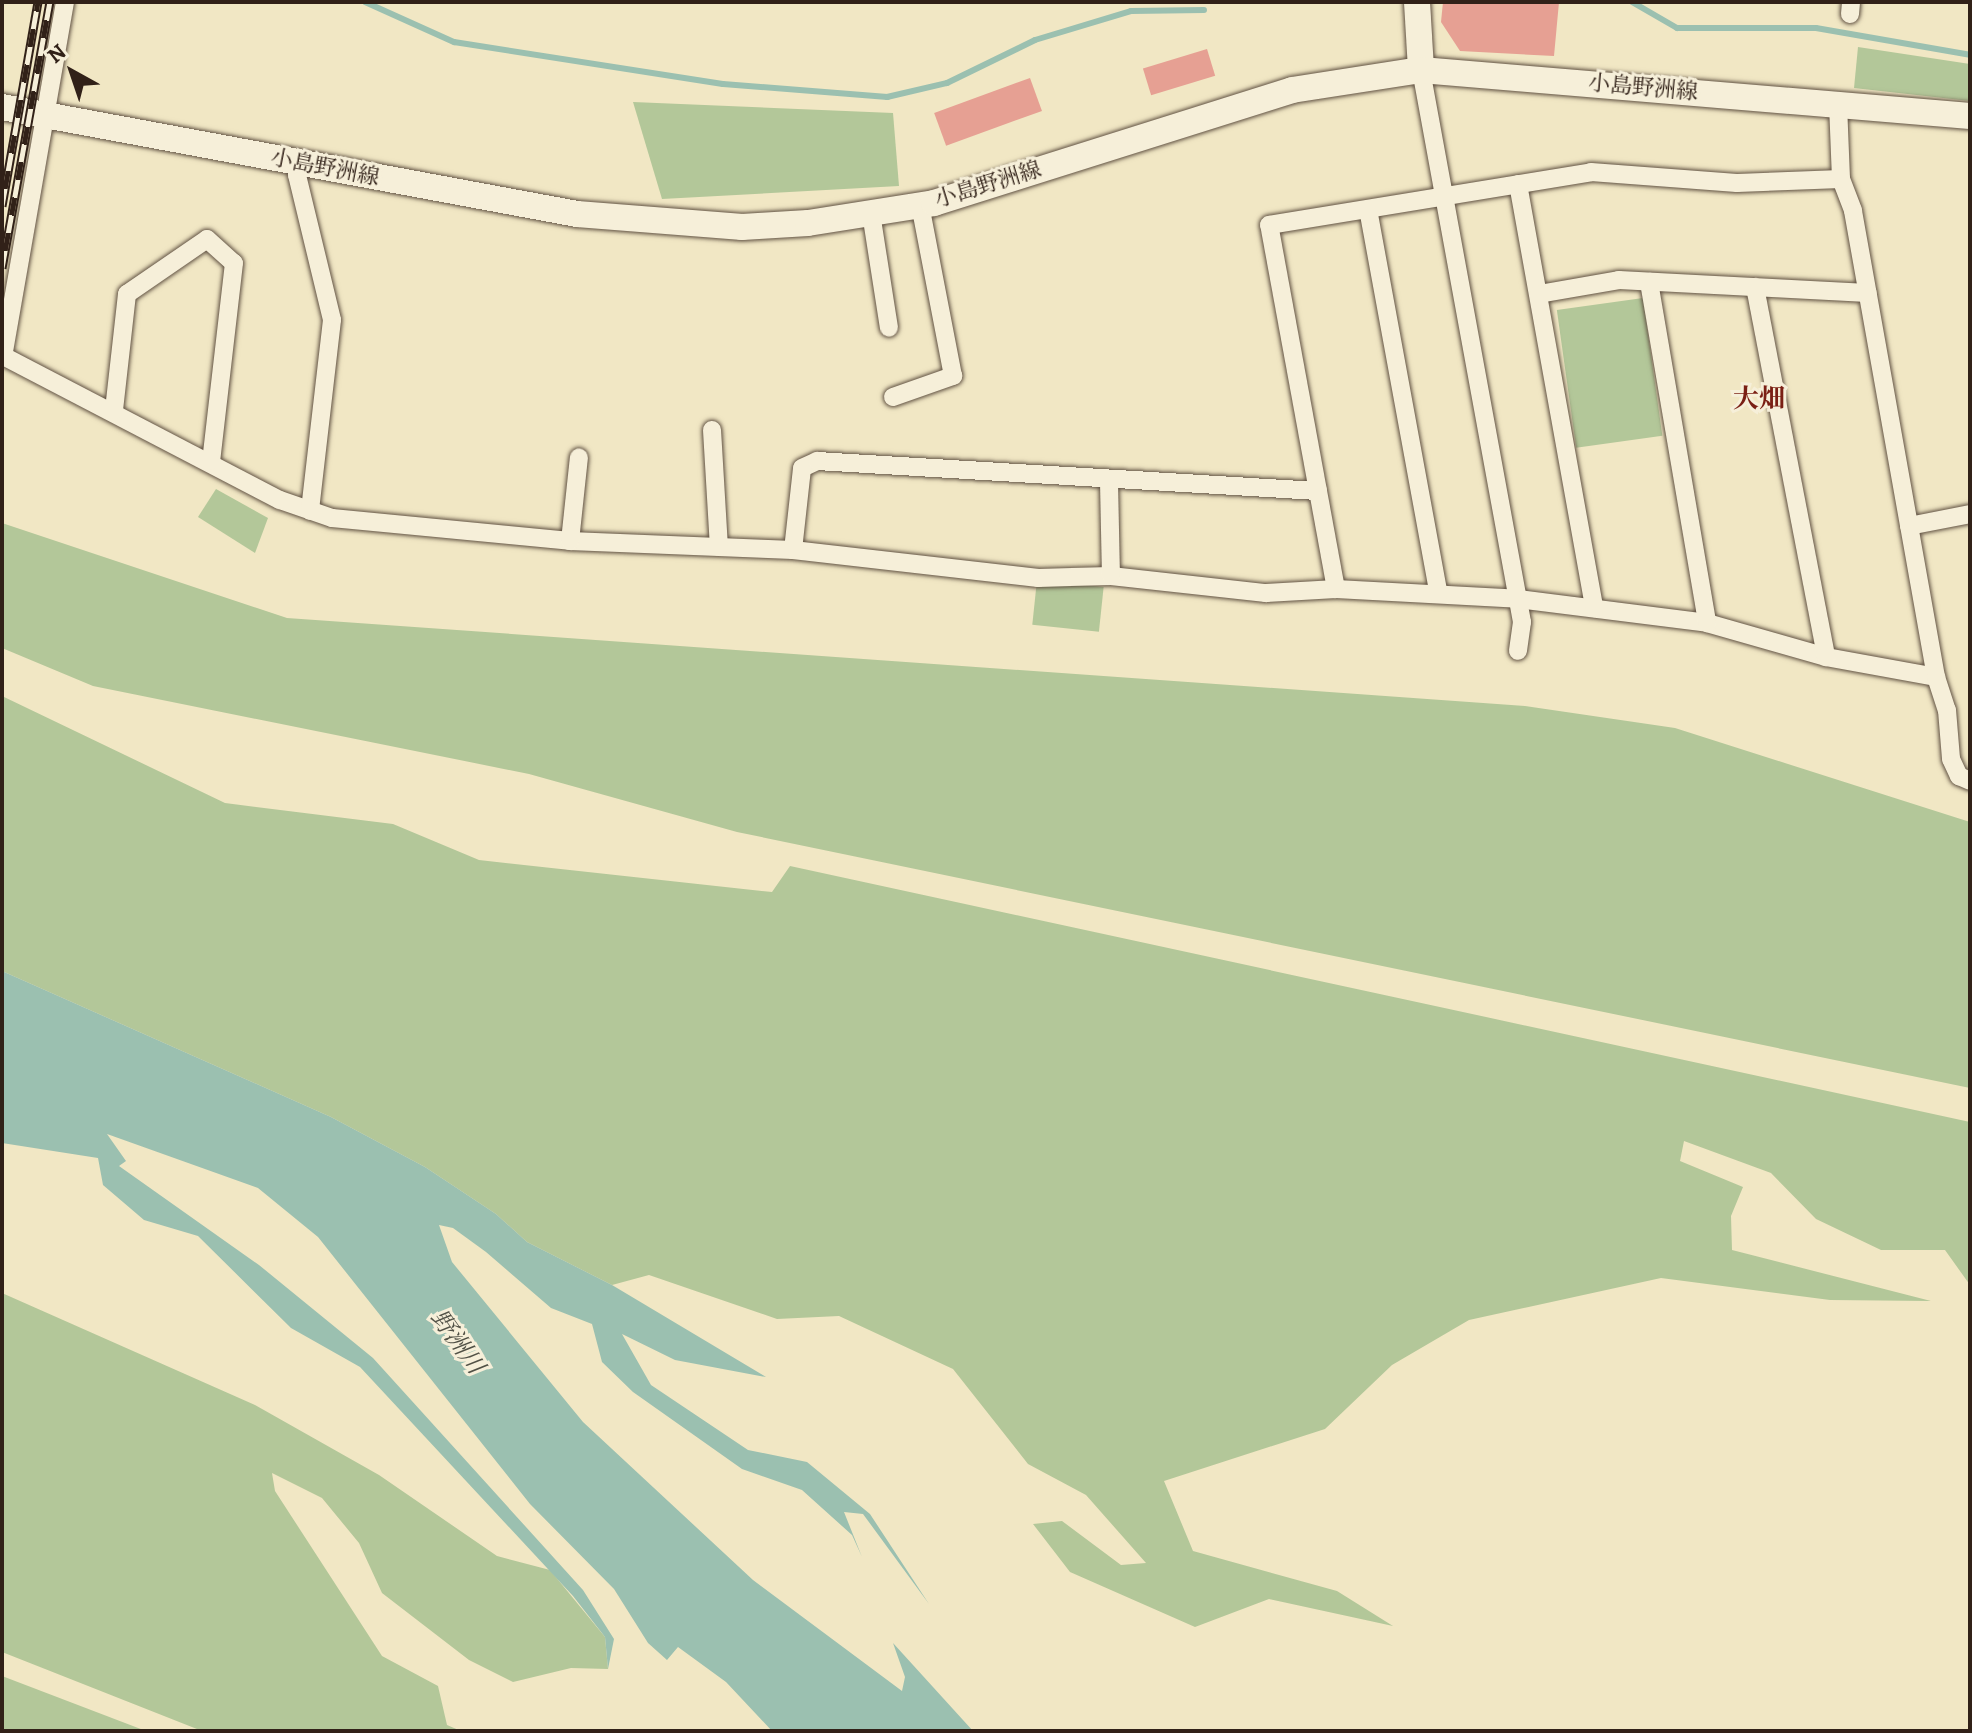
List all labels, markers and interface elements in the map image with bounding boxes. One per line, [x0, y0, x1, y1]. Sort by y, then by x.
north arrow [32, 32, 112, 112]
text: N [41, 37, 72, 70]
street label: 小島野洲線 [1587, 70, 1699, 106]
street label: 小島野洲線 [268, 145, 382, 191]
street label: 小島野洲線 [932, 156, 1044, 214]
district label: 大畑 [1733, 383, 1785, 415]
water label: 野洲川 [424, 1304, 490, 1380]

